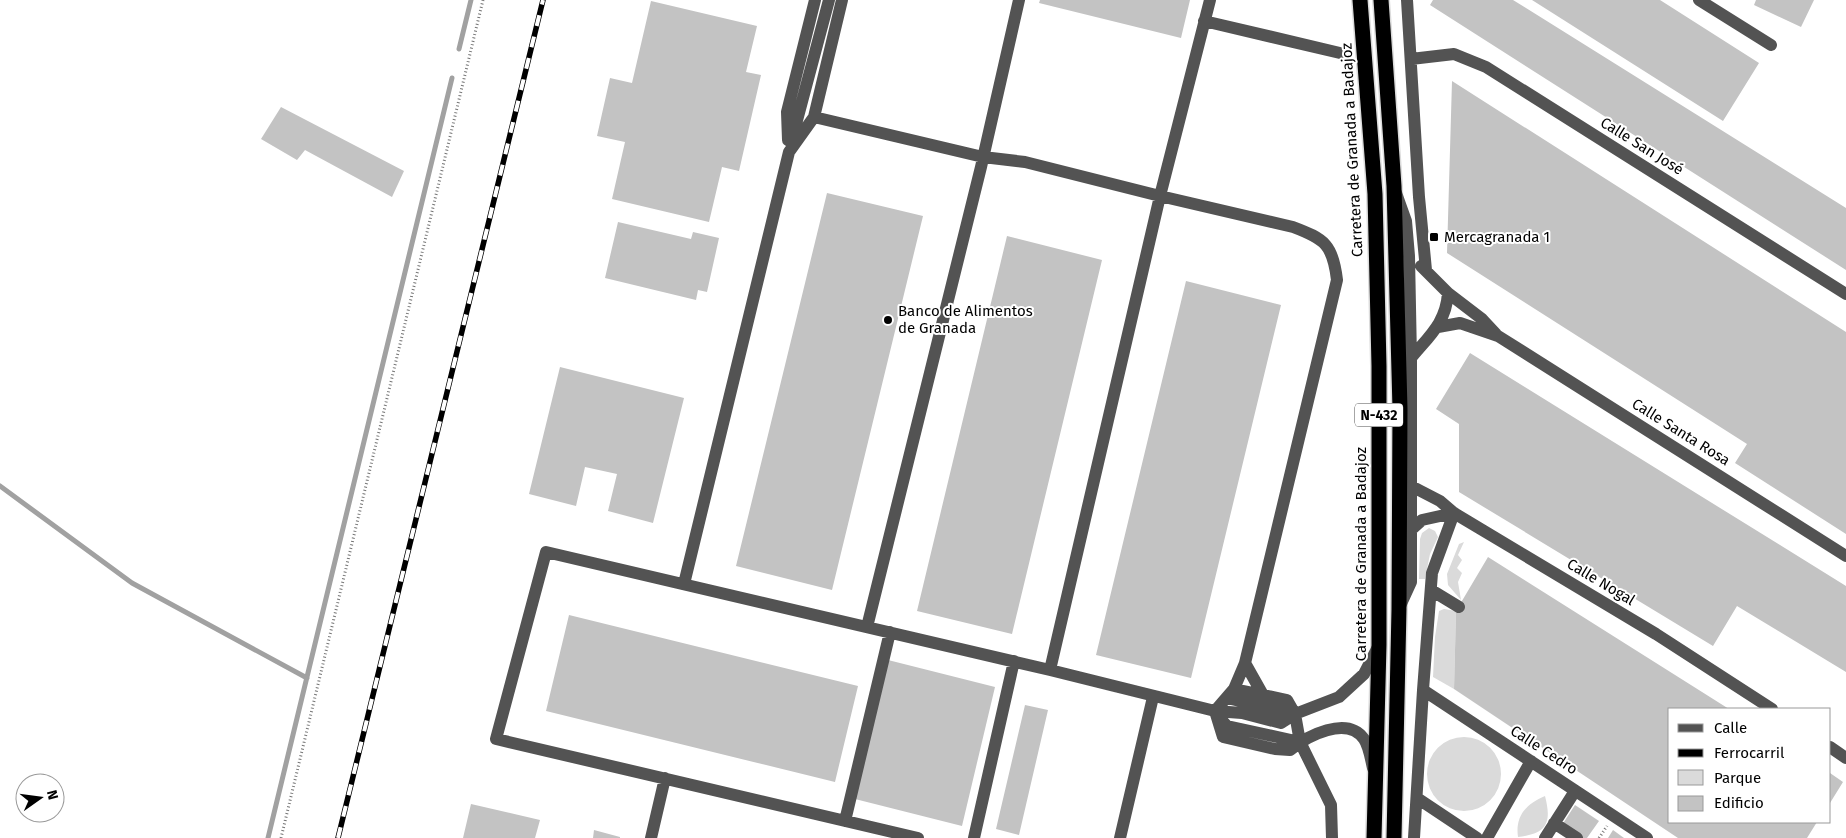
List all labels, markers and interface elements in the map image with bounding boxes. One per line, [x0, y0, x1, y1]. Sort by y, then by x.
street label: Carretera de Granada a Badajoz [1337, 42, 1367, 258]
street label: Calle San José [1597, 113, 1687, 179]
place label: Mercagranada 1 [1444, 228, 1550, 246]
marker: Mercagranada 1 [1428, 231, 1440, 243]
place label: Banco de Alimentos de Granada [898, 302, 1033, 337]
marker: Banco de Alimentos de Granada [882, 314, 894, 326]
street label: Calle Santa Rosa [1629, 395, 1733, 469]
road number: N-432 [1355, 404, 1403, 426]
street label: Carretera de Granada a Badajoz [1352, 446, 1370, 661]
street label: Calle Nogal [1564, 555, 1639, 610]
legend [1668, 708, 1831, 823]
text: Calle [1714, 719, 1747, 737]
street label: Calle Cedro [1507, 722, 1581, 778]
text: Ferrocarril [1714, 744, 1785, 762]
text: Parque [1714, 769, 1761, 787]
north arrow [15, 773, 65, 823]
text: N [43, 788, 62, 802]
text: Edificio [1714, 794, 1764, 812]

